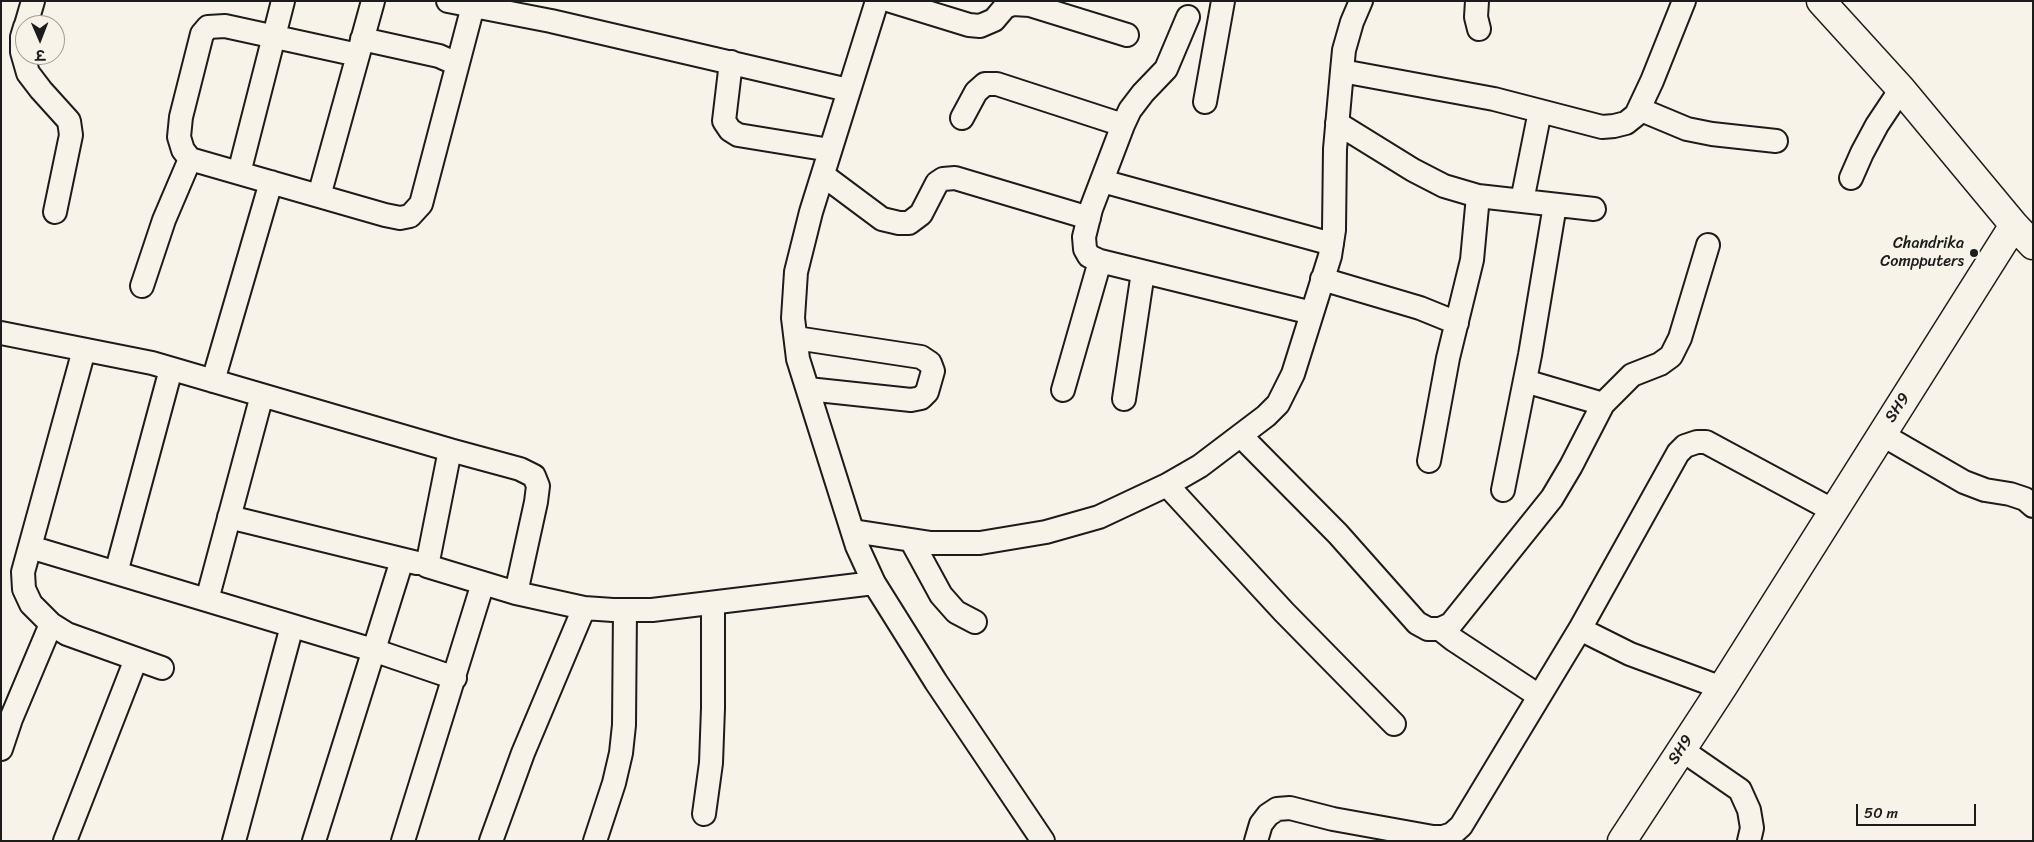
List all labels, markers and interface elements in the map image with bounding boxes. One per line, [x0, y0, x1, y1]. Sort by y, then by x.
north arrow [15, 15, 65, 65]
text: उ [35, 42, 45, 67]
place label: Chandrika Compputers [1880, 234, 1964, 272]
marker: Chandrika Compputers [1968, 247, 1980, 259]
street label: SH9 [1881, 390, 1915, 426]
street label: SH9 [1664, 732, 1698, 768]
scale bar [1859, 794, 1979, 826]
text: 50 m [1864, 800, 1898, 826]

